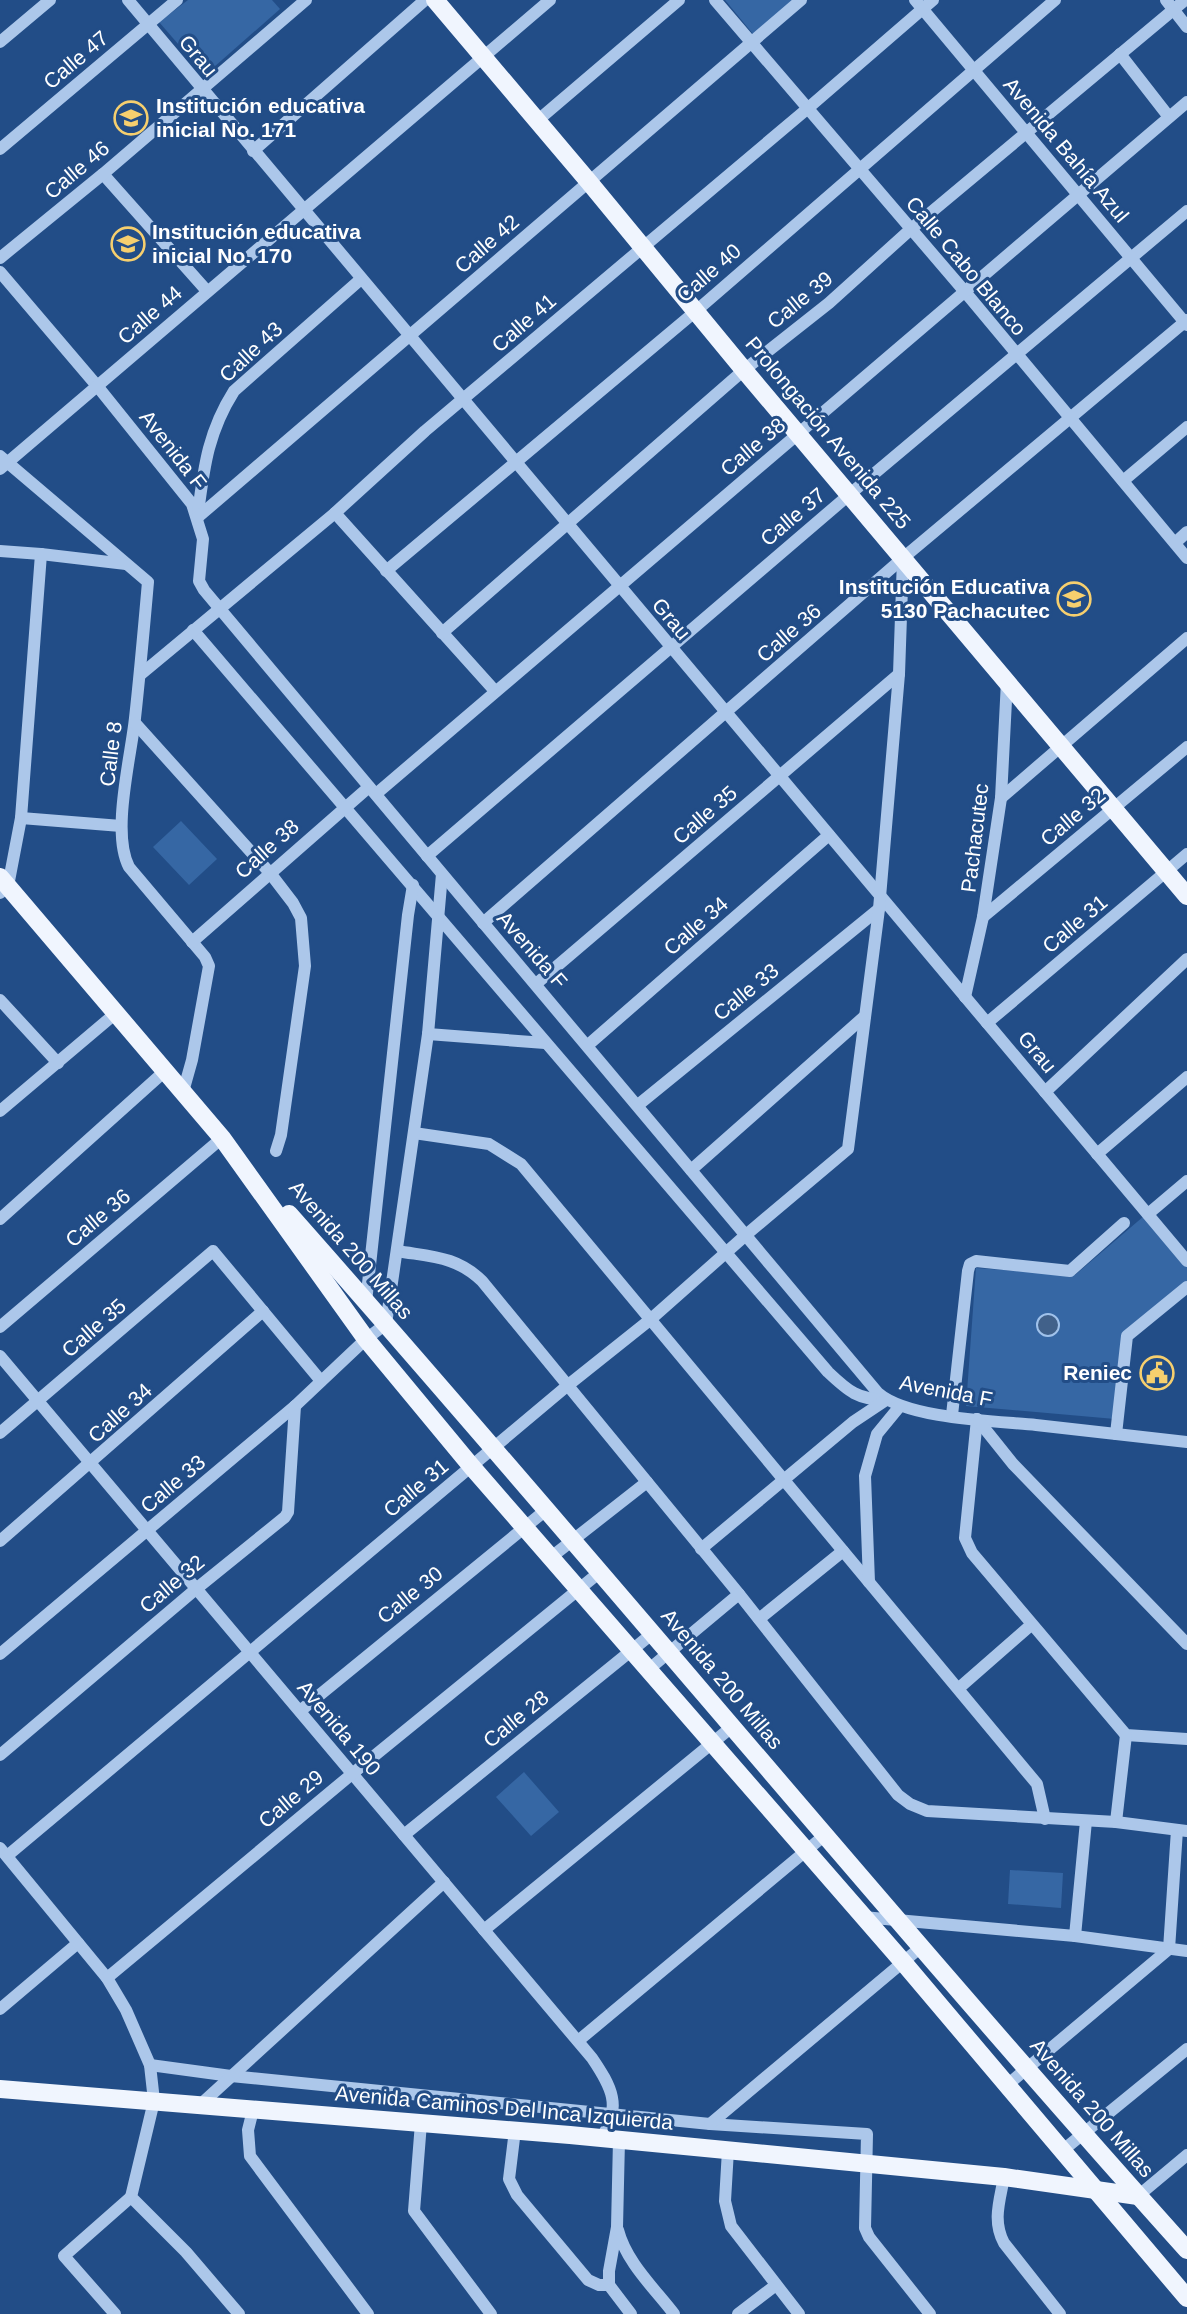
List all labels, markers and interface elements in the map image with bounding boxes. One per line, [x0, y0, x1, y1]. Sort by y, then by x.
street label: Calle 47 [39, 26, 113, 93]
street label: Grau [175, 30, 222, 81]
street label: Avenida Bahía Azul [999, 73, 1134, 227]
place label: Institución educativa inicial No. 171 [156, 94, 365, 141]
school or university icon: Institución educativa inicial No. 171 [112, 99, 150, 137]
street label: Calle 46 [40, 136, 114, 203]
street label: Calle Cabo Blanco [902, 192, 1031, 340]
street label: Calle 42 [450, 210, 523, 278]
place label: Institución educativa inicial No. 170 [152, 220, 361, 267]
school or university icon: Institución educativa inicial No. 170 [109, 225, 147, 263]
street label: Calle 40 [672, 239, 745, 307]
street label: Calle 39 [763, 266, 837, 333]
street label: Calle 44 [113, 280, 187, 349]
street label: Calle 41 [487, 289, 560, 357]
street label: Calle 43 [215, 317, 287, 386]
street label: Prolongación Avenida 225 [741, 332, 916, 533]
street label: Avenida F [135, 406, 211, 494]
street label: Calle 38 [716, 413, 790, 480]
street label: Calle 37 [756, 483, 830, 550]
place label: Institución Educativa 5130 Pachacutec [839, 575, 1050, 622]
school or university icon: Institución Educativa 5130 Pachacutec [1055, 580, 1093, 618]
street label: Grau [648, 593, 695, 644]
street label: Calle 36 [752, 599, 825, 667]
street label: Calle 8 [95, 720, 126, 788]
street label: Calle 35 [668, 781, 741, 849]
street label: Pachacutec [956, 782, 993, 894]
street label: Calle 32 [1036, 783, 1110, 850]
street label: Calle 38 [230, 814, 303, 883]
street label: Calle 31 [1038, 890, 1112, 957]
street label: Calle 34 [659, 891, 733, 960]
street label: Avenida F [493, 907, 572, 993]
street label: Calle 33 [709, 958, 783, 1025]
street label: Grau [1014, 1026, 1061, 1077]
street label: Avenida 200 Millas [285, 1176, 418, 1324]
street label: Calle 36 [61, 1184, 135, 1251]
street label: Calle 35 [57, 1294, 130, 1362]
public building icon: Reniec [1138, 1354, 1176, 1392]
place label: Reniec [1063, 1361, 1132, 1384]
street label: Avenida F [898, 1370, 995, 1411]
street label: Calle 34 [83, 1378, 156, 1447]
street label: Calle 33 [136, 1450, 210, 1517]
street label: Calle 31 [379, 1454, 453, 1521]
street label: Calle 32 [135, 1550, 209, 1617]
street label: Calle 30 [373, 1561, 447, 1628]
street label: Avenida 200 Millas [657, 1604, 788, 1753]
street label: Avenida 190 [293, 1676, 386, 1780]
street label: Calle 28 [479, 1685, 553, 1752]
street label: Calle 29 [254, 1765, 328, 1832]
street label: Avenida 200 Millas [1026, 2034, 1159, 2182]
street label: Avenida Caminos Del Inca Izquierda [334, 2081, 674, 2134]

